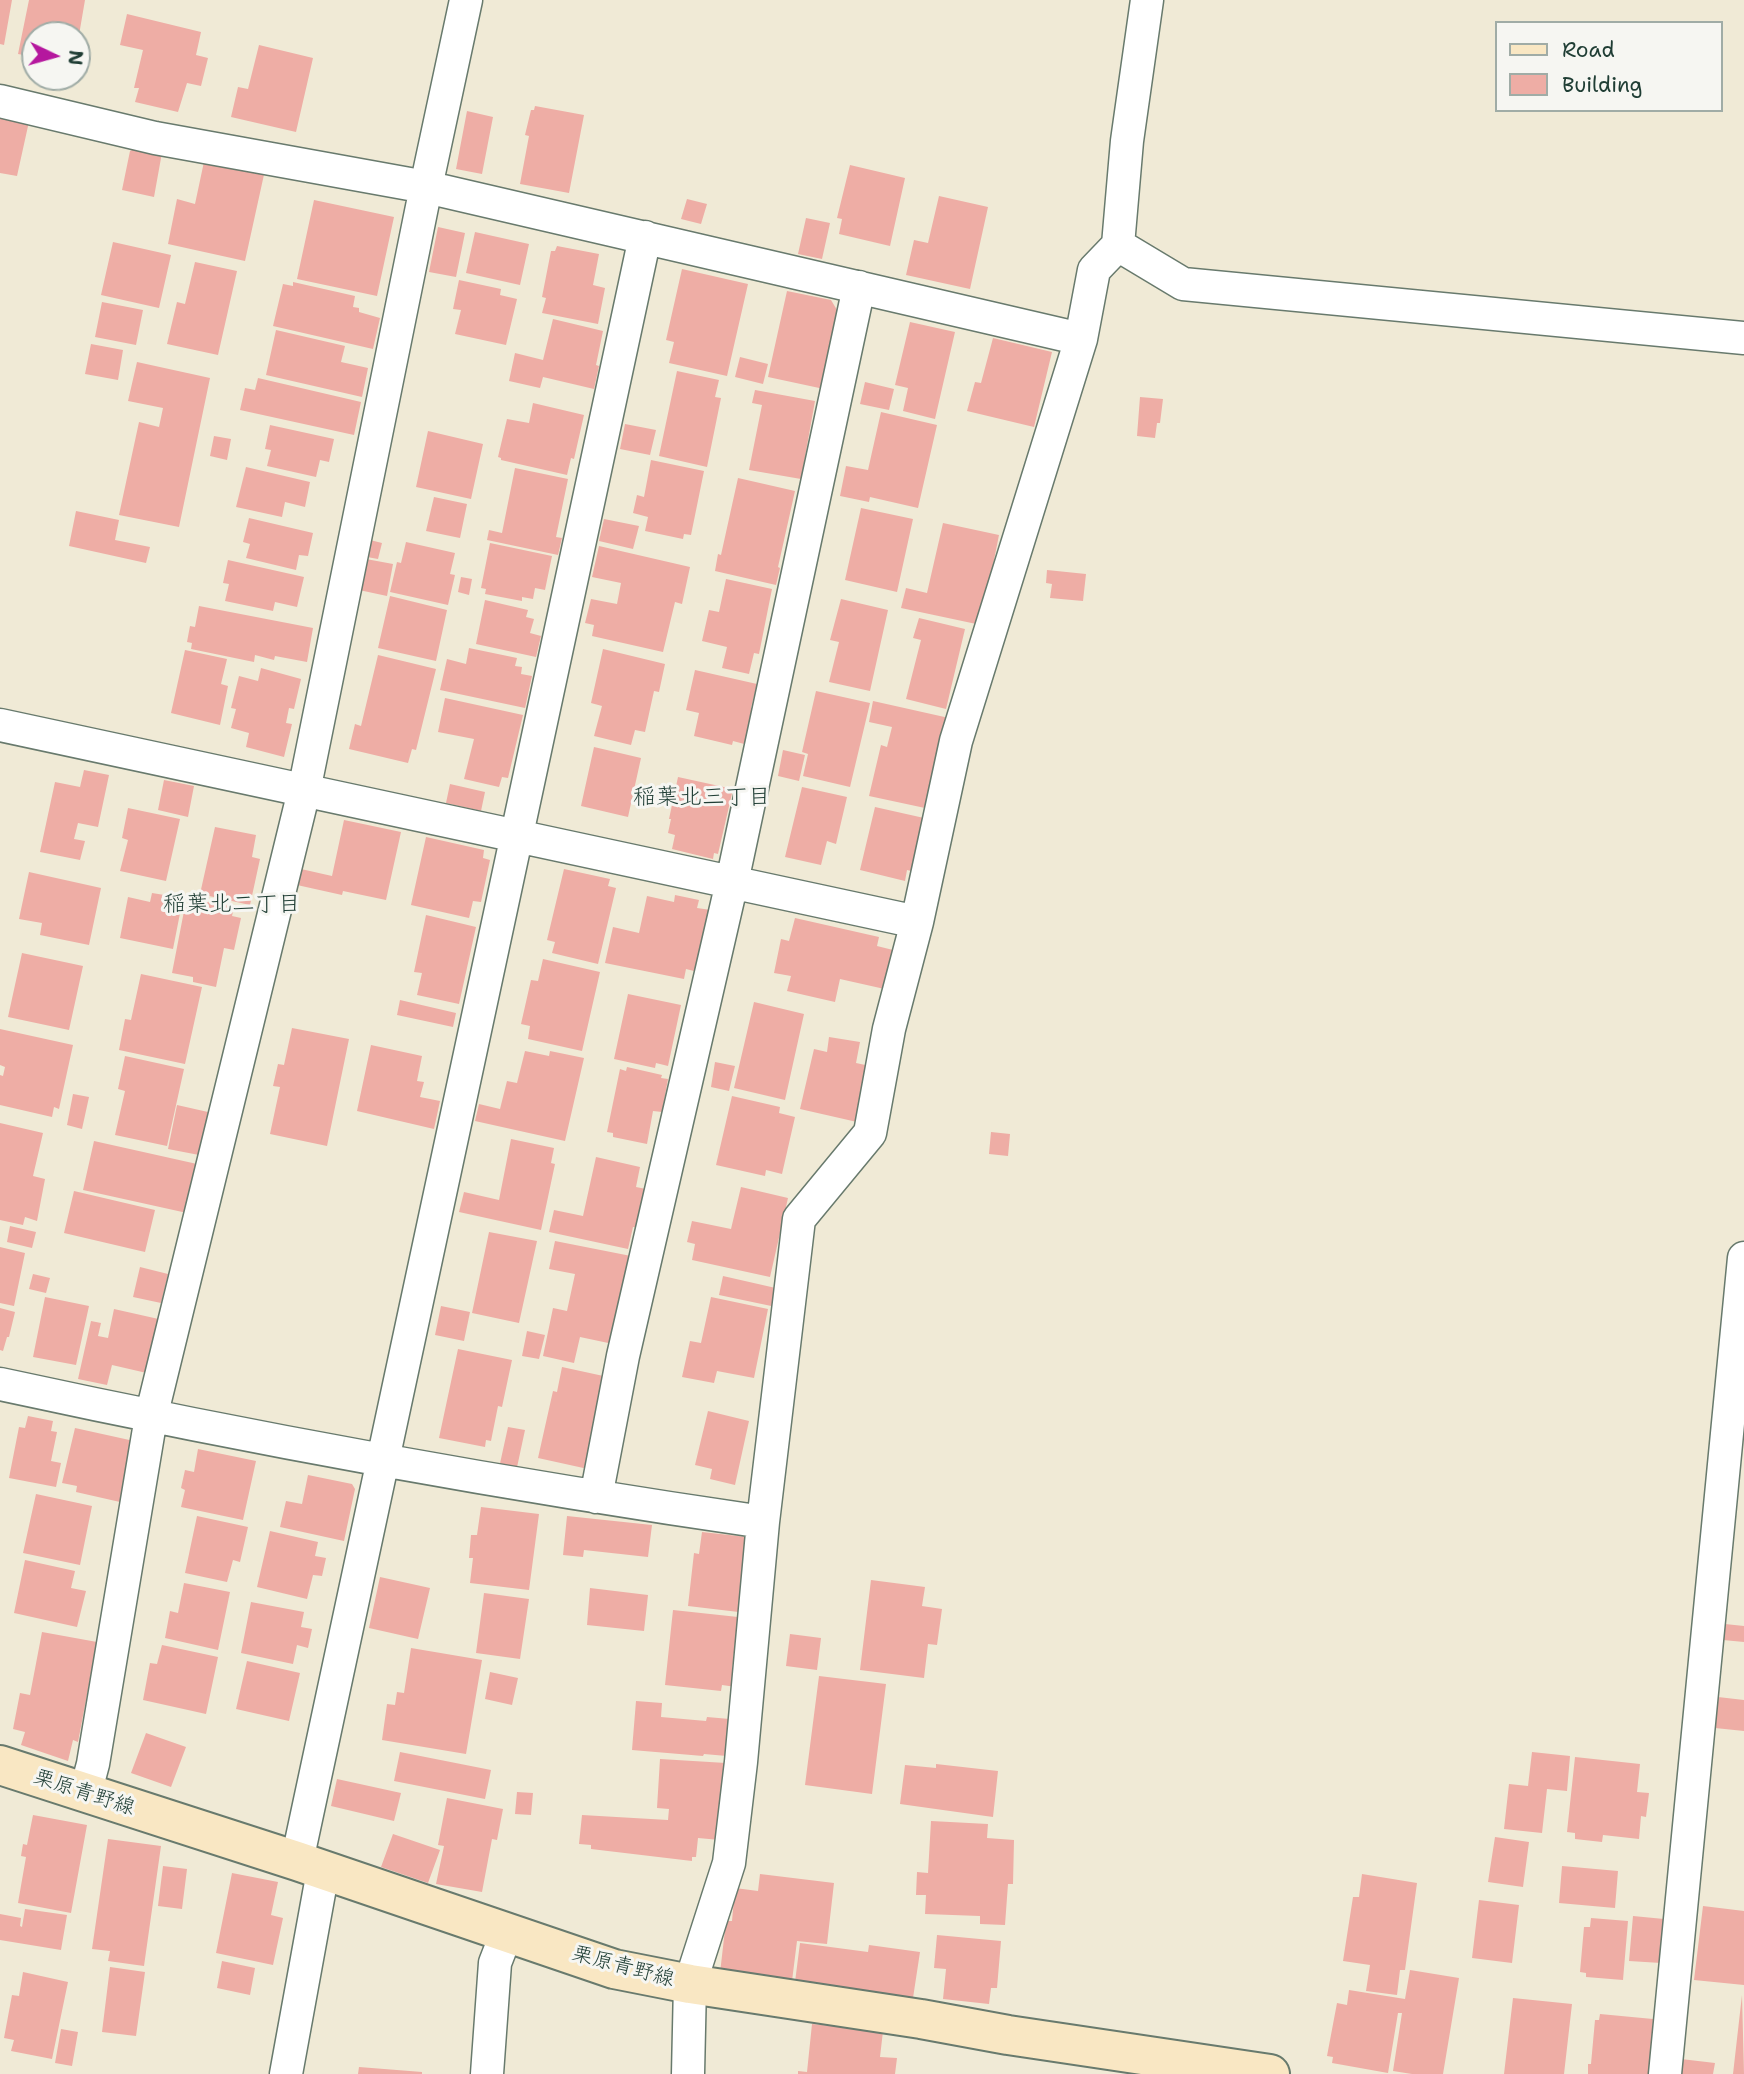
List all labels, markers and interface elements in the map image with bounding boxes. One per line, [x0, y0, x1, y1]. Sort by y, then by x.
north arrow [21, 21, 91, 91]
legend [1496, 21, 1723, 112]
text: Road [1562, 36, 1615, 64]
text: N [62, 49, 89, 66]
text: Building [1562, 71, 1642, 99]
district label: 稲葉北三丁目 [633, 784, 771, 812]
district label: 稲葉北二丁目 [163, 891, 301, 919]
street label: 栗原青野線 [30, 1765, 138, 1821]
street label: 栗原青野線 [569, 1941, 677, 1993]

